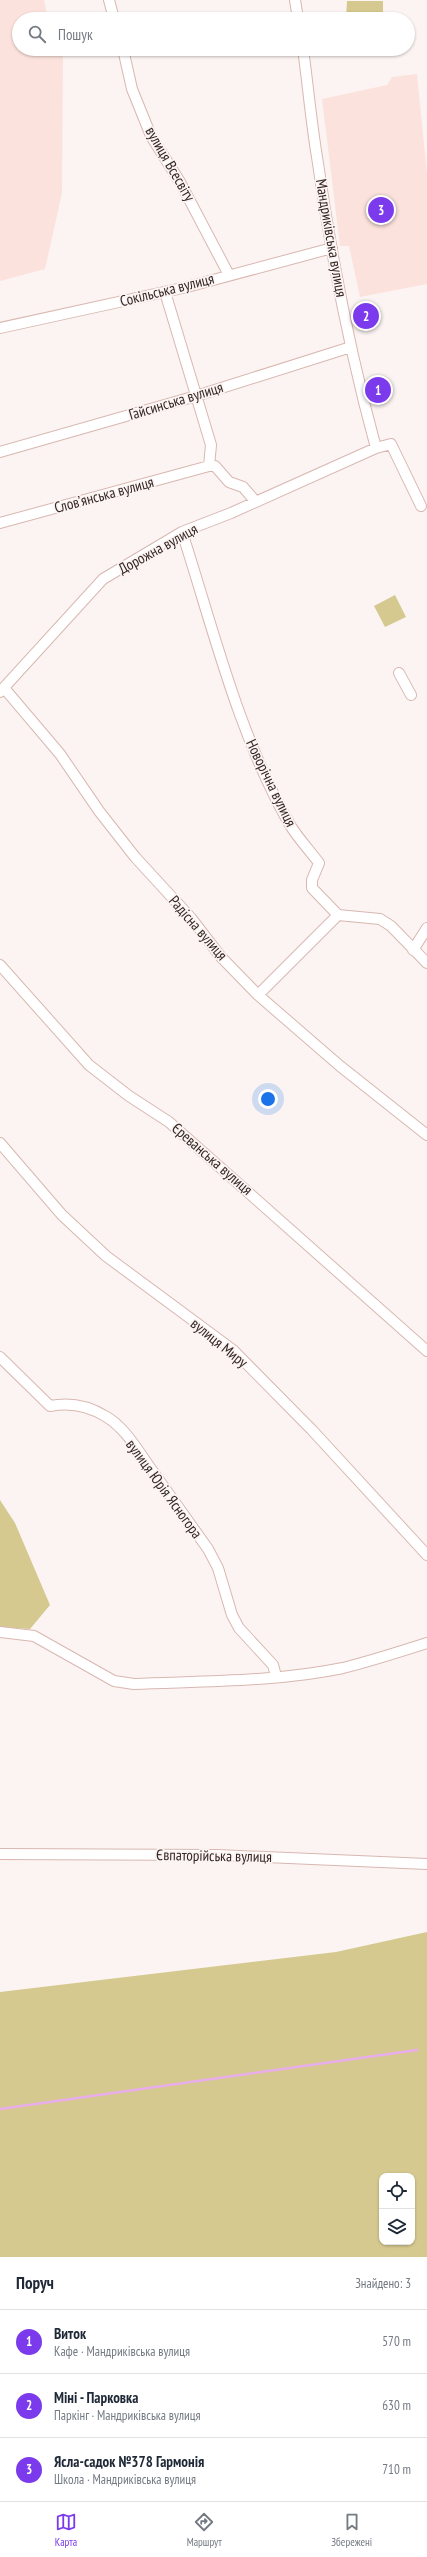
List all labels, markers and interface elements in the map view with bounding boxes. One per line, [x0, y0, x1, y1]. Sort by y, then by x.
search box [12, 12, 415, 56]
icon: search [26, 23, 48, 45]
text: Пошук [58, 25, 93, 44]
street label: вулиця Всесвіту [141, 123, 200, 205]
street label: Мандриківська вулиця [312, 177, 351, 299]
pin: 3 [368, 195, 394, 225]
street label: Сокільська вулиця [118, 269, 216, 310]
pin: 2 [353, 301, 379, 331]
pin: 1 [365, 375, 391, 405]
street label: Гайсинська вулиця [126, 377, 225, 424]
street label: Словʼянська вулиця [52, 472, 156, 517]
street label: Дорожна вулиця [115, 519, 201, 578]
street label: Новорічна вулиця [242, 736, 301, 830]
street label: Радісна вулиця [165, 891, 232, 964]
your location [258, 1089, 278, 1109]
street label: Єреванська вулиця [168, 1118, 257, 1199]
street label: вулиця Миру [187, 1314, 252, 1372]
street label: вулиця Юрія Ясногора [122, 1435, 207, 1542]
street label: Євпаторійська вулиця [156, 1845, 272, 1866]
map controls [379, 2173, 415, 2245]
button: locate [379, 2173, 415, 2209]
button: layers [379, 2209, 415, 2245]
text: Поруч [16, 2272, 54, 2294]
text: Знайдено: 3 [355, 2275, 411, 2292]
text: Виток [54, 2324, 86, 2343]
text: 1 [26, 2333, 32, 2350]
text: 570 m [382, 2333, 411, 2350]
text: Кафе · Мандриківська вулиця [54, 2343, 190, 2360]
text: Міні - Парковка [54, 2388, 138, 2407]
text: 2 [26, 2397, 32, 2414]
text: 630 m [382, 2397, 411, 2414]
text: Паркінг · Мандриківська вулиця [54, 2407, 201, 2424]
text: Ясла-садок №378 Гармонія [54, 2452, 204, 2471]
text: 3 [26, 2461, 32, 2478]
text: 710 m [382, 2461, 411, 2478]
text: Школа · Мандриківська вулиця [54, 2471, 196, 2488]
tab: Карта [55, 2511, 77, 2549]
tab: Маршрут [187, 2511, 222, 2549]
tab: Збережені [331, 2511, 372, 2549]

